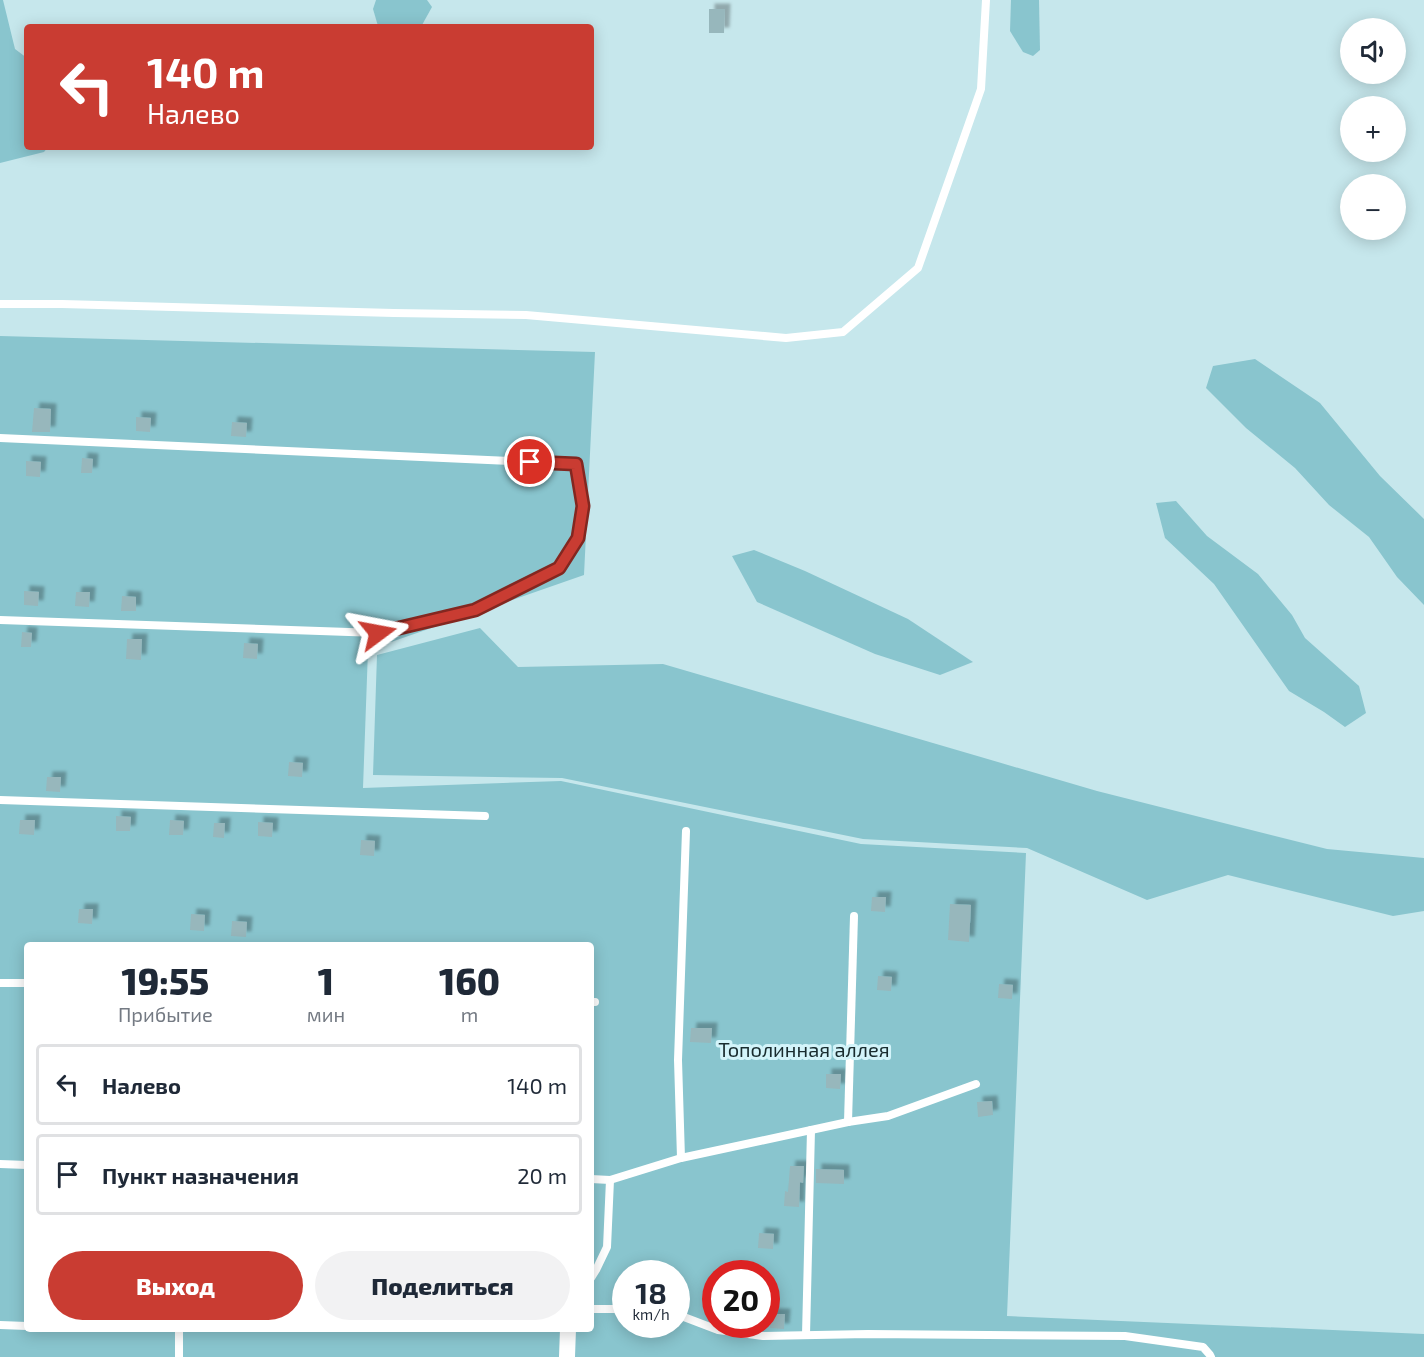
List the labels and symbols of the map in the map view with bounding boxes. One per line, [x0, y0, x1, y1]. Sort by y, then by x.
pin [504, 436, 555, 487]
position arrow [346, 601, 410, 665]
park label: Тополинная аллея [718, 1037, 890, 1061]
speed limit sign: 20 [702, 1260, 780, 1338]

